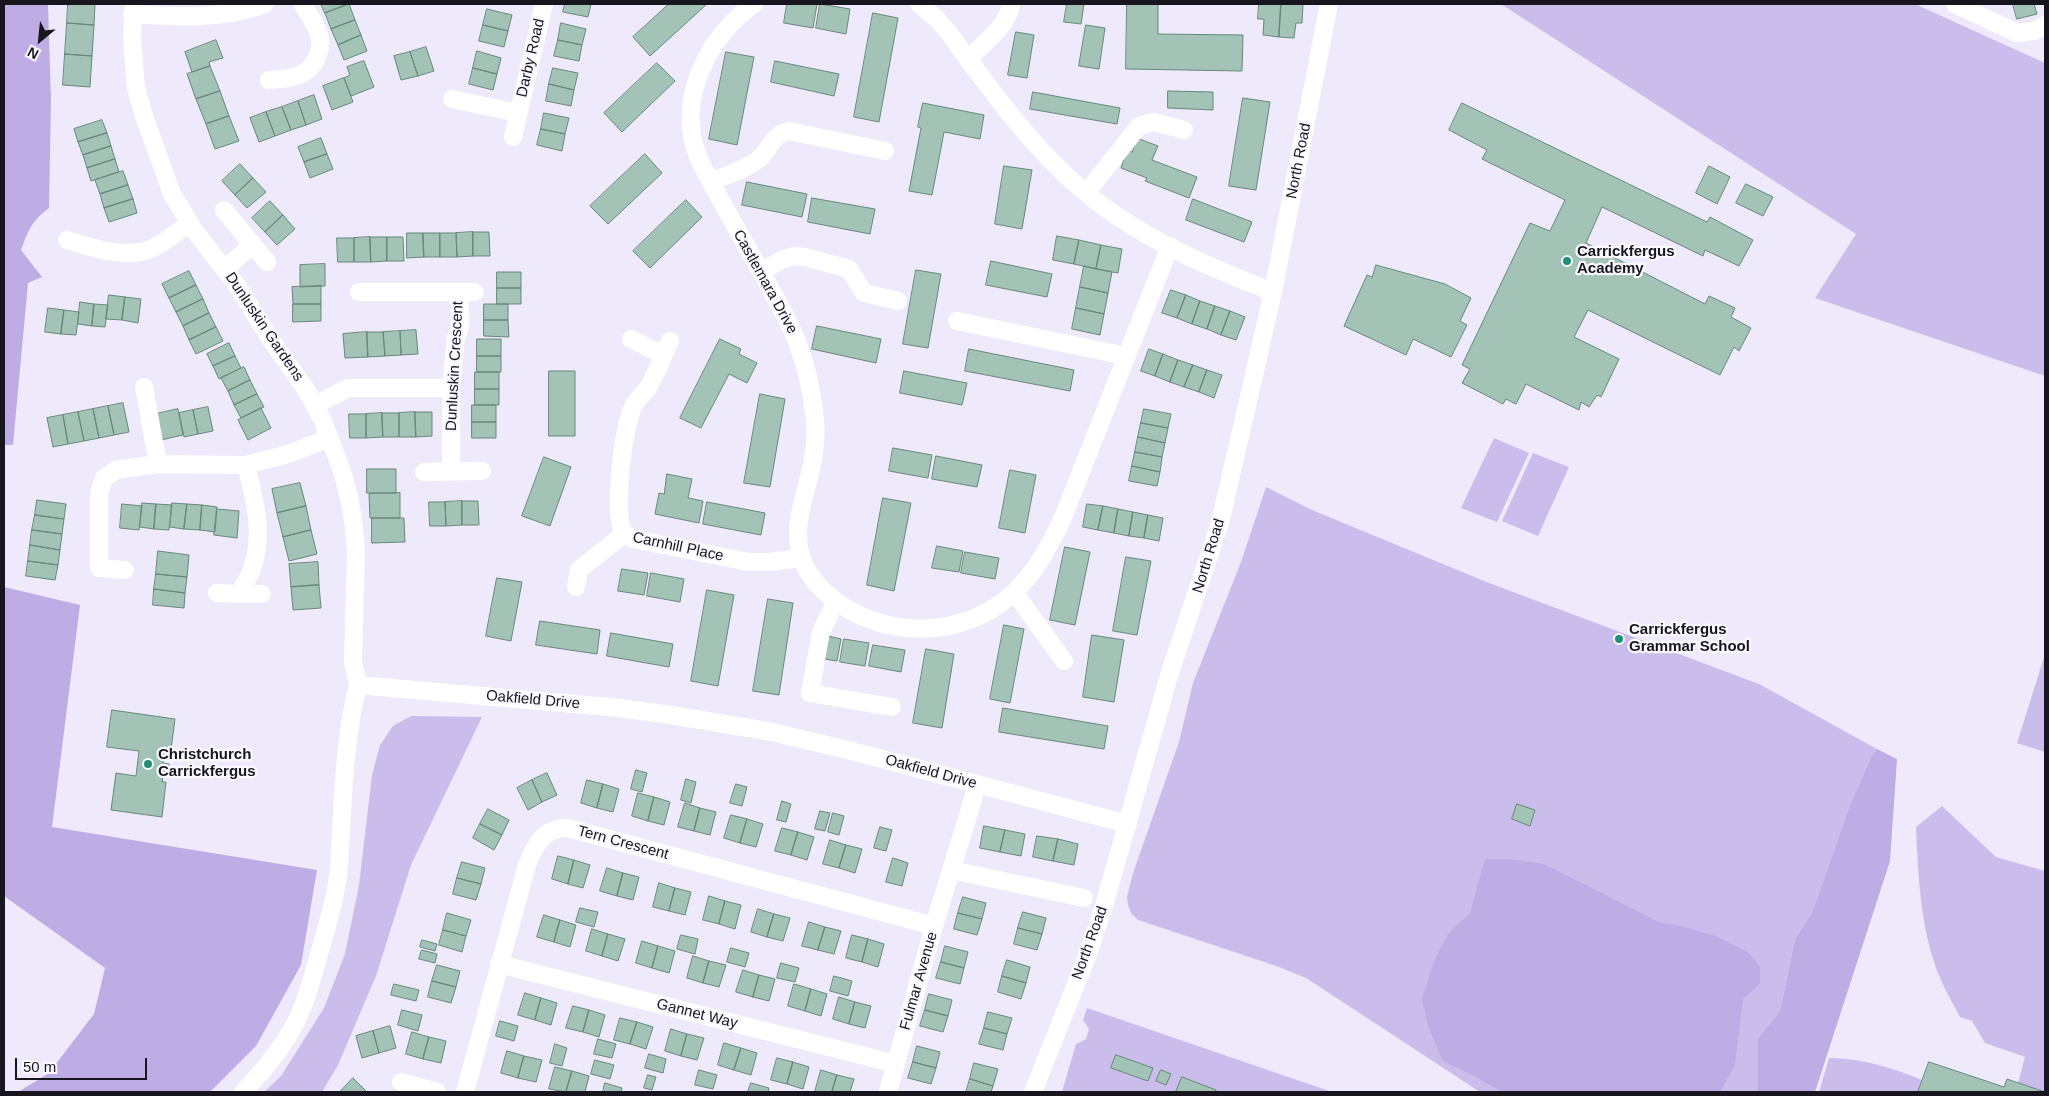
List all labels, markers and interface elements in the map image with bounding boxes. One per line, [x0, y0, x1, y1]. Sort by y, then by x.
north arrow [15, 15, 65, 65]
street label: Darby Road [513, 17, 549, 99]
text: N [25, 44, 41, 63]
street label: North Road [1283, 122, 1315, 200]
street label: Castlemara Drive [729, 227, 801, 337]
place label: Carrickfergus Academy [1577, 243, 1675, 278]
marker: Carrickfergus Academy [1561, 255, 1573, 267]
street label: Dunluskin Gardens [221, 269, 307, 385]
street label: Dunluskin Crescent [443, 301, 467, 431]
street label: North Road [1189, 517, 1229, 595]
street label: Carnhill Place [631, 529, 725, 565]
place label: Carrickfergus Grammar School [1629, 621, 1750, 656]
marker: Carrickfergus Grammar School [1613, 633, 1625, 645]
street label: Oakfield Drive [485, 687, 581, 713]
place label: Christchurch Carrickfergus [158, 746, 256, 781]
street label: Oakfield Drive [883, 751, 979, 793]
marker: Christchurch Carrickfergus [142, 758, 154, 770]
street label: Tern Crescent [576, 822, 670, 864]
street label: North Road [1068, 904, 1112, 982]
street label: Fulmar Avenue [896, 930, 942, 1032]
street label: Gannet Way [655, 995, 739, 1033]
scale bar [18, 1048, 150, 1080]
text: 50 m [23, 1058, 56, 1075]

